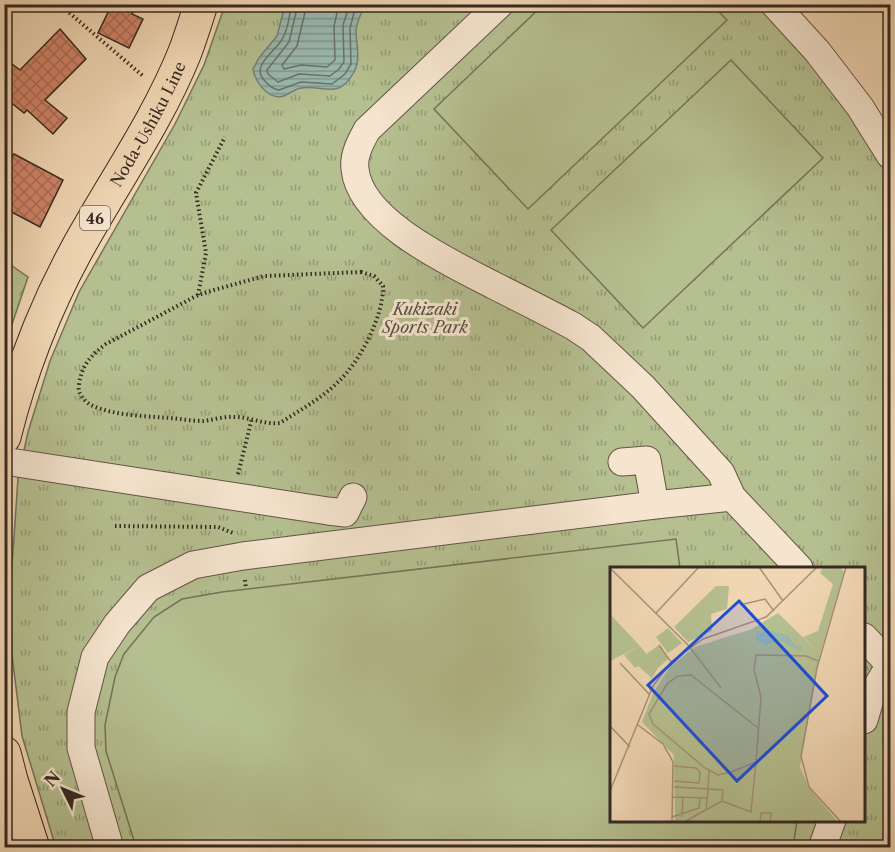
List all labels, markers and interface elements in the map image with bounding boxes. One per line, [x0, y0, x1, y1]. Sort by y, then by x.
street label: Noda-Ushiku Line [106, 58, 190, 190]
road number: 46 [80, 206, 110, 230]
park label: Kukizaki Sports Park [381, 299, 468, 337]
inset map [610, 567, 865, 822]
north arrow [33, 759, 93, 819]
text: N [40, 767, 64, 791]

